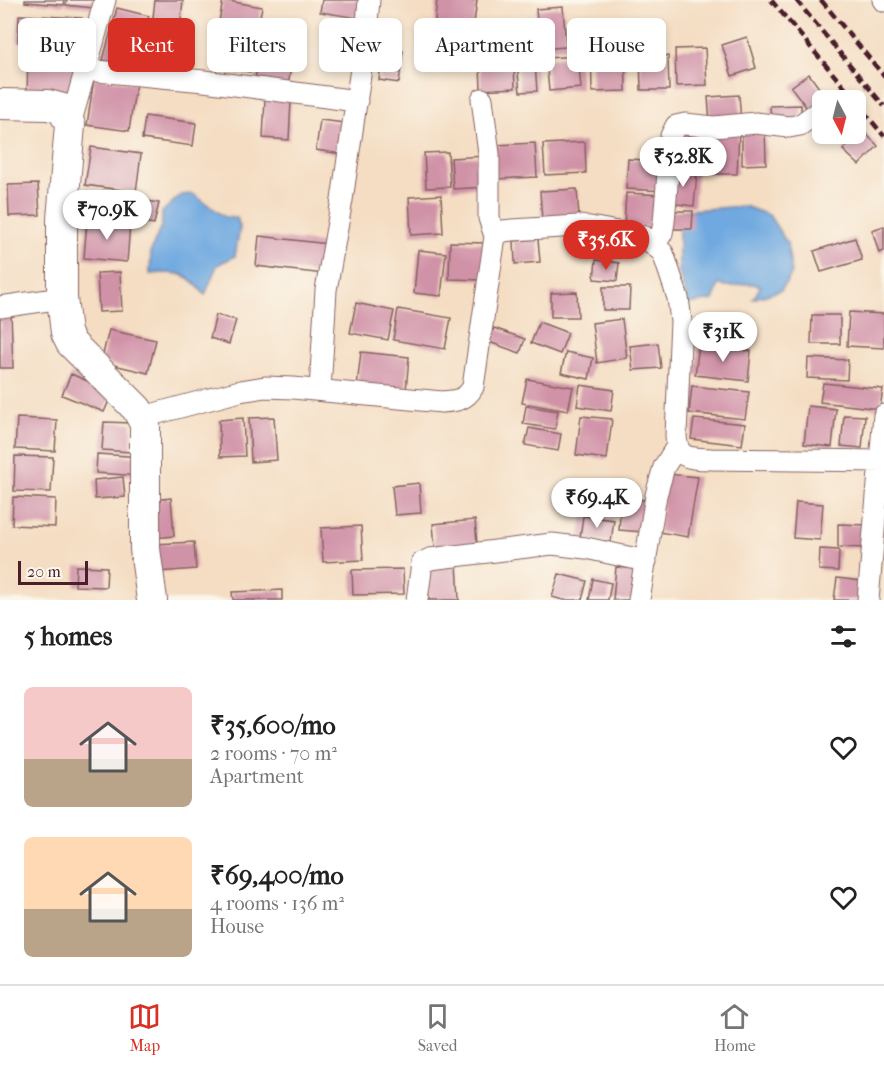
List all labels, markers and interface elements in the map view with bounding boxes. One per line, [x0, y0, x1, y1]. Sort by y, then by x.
chip: Buy [18, 18, 96, 72]
chip: Rent [108, 18, 195, 72]
chip: Filters [207, 18, 307, 72]
chip: New [319, 18, 402, 72]
chip: Apartment [414, 18, 555, 72]
chip: House [567, 18, 666, 72]
north arrow [812, 90, 866, 144]
map controls [812, 90, 866, 144]
pin: ₹52.8K [634, 137, 732, 188]
text: ₹52.8K [654, 145, 712, 168]
pin: ₹70.9K [58, 190, 156, 241]
text: ₹70.9K [77, 198, 137, 221]
pin: ₹35.6K [557, 220, 655, 271]
text: ₹35.6K [577, 228, 635, 251]
pin: ₹31K [687, 312, 759, 363]
text: ₹31K [702, 320, 744, 343]
pin: ₹69.4K [548, 478, 646, 529]
text: ₹69.4K [565, 486, 629, 509]
scale bar [18, 558, 88, 586]
text: 20 m [27, 562, 61, 581]
icon: filters [827, 620, 860, 653]
text: 5 homes [24, 621, 112, 652]
text: ₹35,600/mo [210, 710, 336, 741]
icon: home [72, 711, 144, 783]
icon: heart [827, 731, 860, 764]
text: 2 rooms · 70 m² [210, 742, 337, 765]
text: Apartment [210, 765, 304, 788]
text: ₹69,400/mo [210, 860, 344, 891]
icon: home [72, 861, 144, 933]
icon: heart [827, 881, 860, 914]
text: 4 rooms · 136 m² [210, 892, 344, 915]
text: House [210, 915, 264, 938]
tab: Map [128, 1000, 161, 1055]
tab: Saved [418, 1000, 458, 1055]
tab: Home [714, 1000, 756, 1055]

